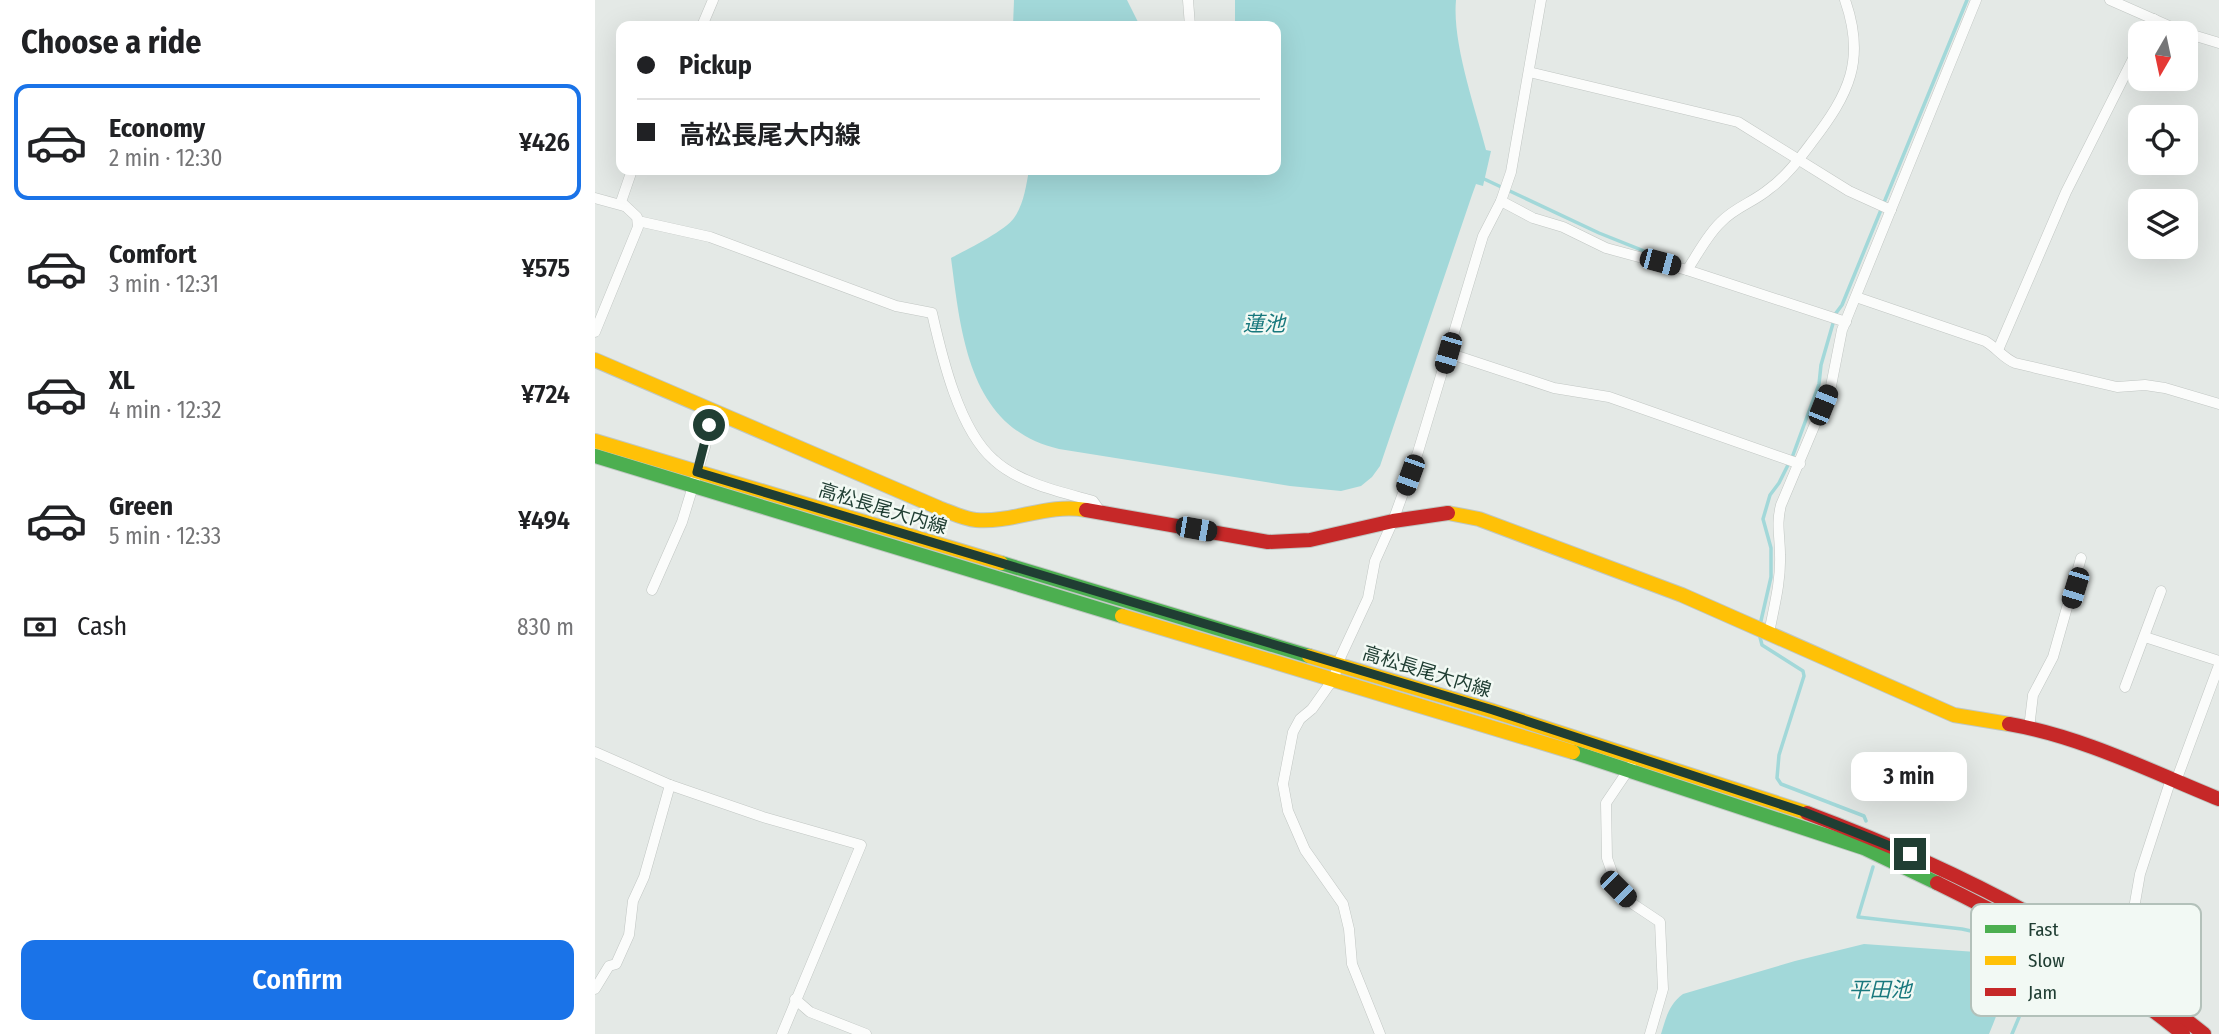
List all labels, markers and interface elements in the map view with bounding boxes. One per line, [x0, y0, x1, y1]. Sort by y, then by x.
north arrow [2128, 21, 2198, 91]
map controls [2128, 21, 2198, 259]
text: Choose a ride [21, 23, 202, 61]
text: Pickup [679, 50, 752, 81]
button: locate [2128, 105, 2198, 175]
icon: car [25, 111, 88, 174]
text: Economy [109, 113, 205, 144]
text: 高松長尾大内線 [679, 120, 861, 151]
text: ¥426 [519, 127, 570, 158]
text: 2 min · 12:30 [109, 144, 222, 172]
button: layers [2128, 189, 2198, 259]
icon: car [25, 237, 88, 300]
text: Comfort [109, 239, 197, 270]
car [1637, 246, 1684, 278]
text: ¥575 [522, 253, 570, 284]
text: 3 min · 12:31 [109, 270, 219, 298]
water label: 蓮池 [1243, 311, 1287, 337]
car [1433, 330, 1464, 376]
icon: car [25, 363, 88, 426]
text: XL [109, 365, 135, 396]
text: ¥724 [521, 379, 570, 410]
car [1806, 382, 1841, 428]
text: 4 min · 12:32 [109, 396, 221, 424]
route start [693, 409, 725, 441]
car [1393, 452, 1428, 498]
street label: 高松長尾大内線 [816, 478, 950, 539]
icon: car [25, 489, 88, 552]
text: Green [109, 491, 173, 522]
text: ¥494 [518, 505, 570, 536]
car [1174, 515, 1219, 543]
text: 5 min · 12:33 [109, 522, 221, 550]
car [2059, 565, 2092, 611]
icon: cash [21, 608, 59, 646]
text: Cash [77, 611, 127, 642]
text: 830 m [517, 613, 574, 641]
street label: 高松長尾大内線 [1360, 641, 1494, 702]
callout: 3 min [1852, 752, 1968, 802]
text: 3 min [1883, 762, 1935, 790]
route end [1894, 838, 1926, 870]
car [1596, 867, 1641, 911]
legend [1971, 904, 2201, 1016]
text: Fast [2028, 918, 2059, 941]
button: Confirm [21, 940, 574, 1020]
text: Slow [2028, 949, 2065, 972]
water label: 平田池 [1849, 977, 1913, 1003]
text: Jam [2028, 981, 2057, 1004]

